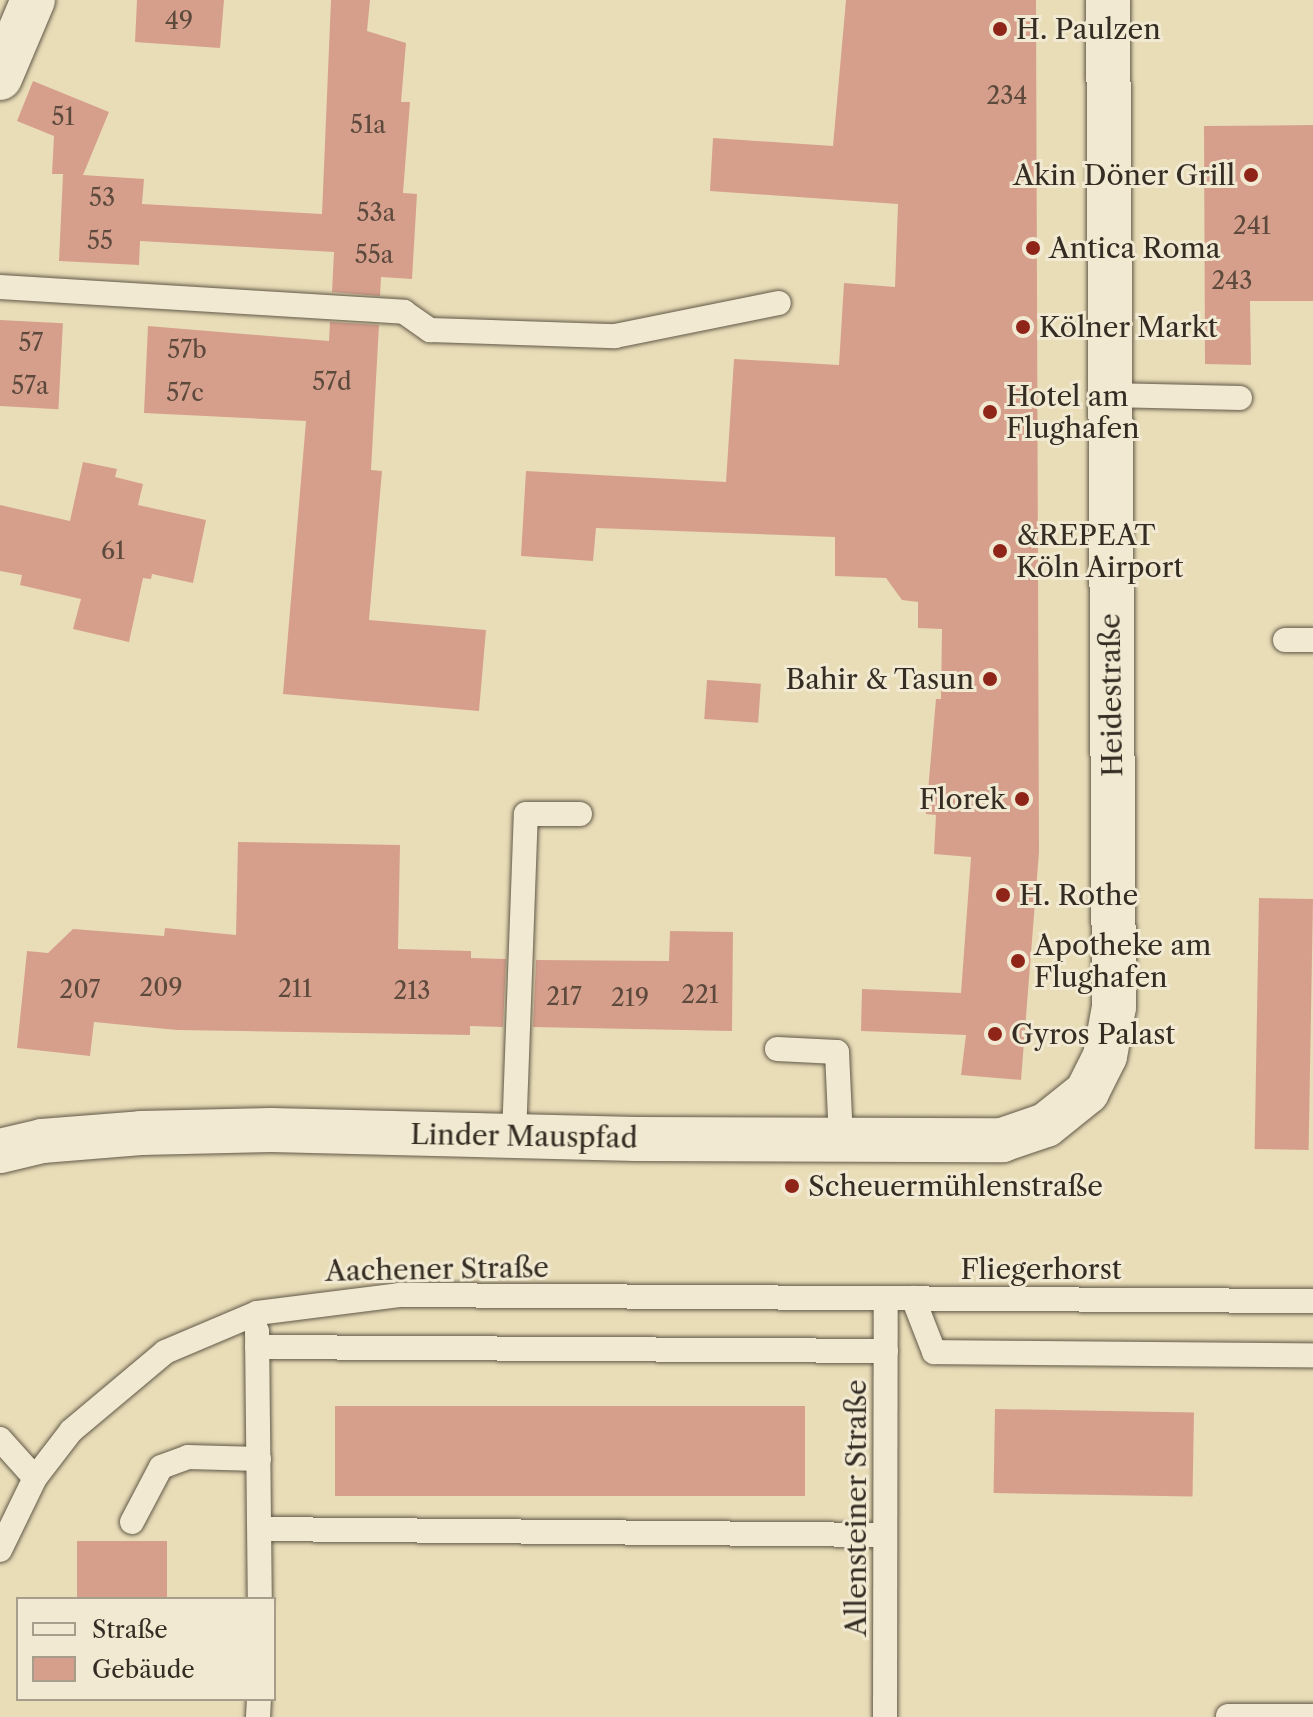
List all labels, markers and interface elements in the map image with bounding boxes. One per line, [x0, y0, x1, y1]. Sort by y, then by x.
house number: 49 [165, 7, 193, 35]
place label: H. Paulzen [1016, 12, 1161, 46]
marker: H. Paulzen [991, 20, 1009, 38]
house number: 234 [987, 82, 1027, 110]
house number: 51 [51, 103, 75, 131]
house number: 51a [350, 111, 386, 139]
place label: Akin Döner Grill [1013, 158, 1235, 192]
marker: Akin Döner Grill [1242, 166, 1260, 184]
house number: 53 [89, 184, 115, 212]
house number: 53a [357, 199, 395, 227]
house number: 241 [1233, 212, 1271, 240]
house number: 55 [87, 227, 113, 255]
place label: Antica Roma [1049, 231, 1221, 265]
marker: Antica Roma [1024, 239, 1042, 257]
house number: 55a [355, 241, 393, 269]
house number: 243 [1212, 267, 1252, 295]
place label: Kölner Markt [1039, 310, 1218, 344]
marker: Kölner Markt [1014, 318, 1032, 336]
house number: 57 [19, 329, 43, 357]
house number: 57b [167, 336, 207, 364]
house number: 57d [312, 368, 352, 396]
house number: 57a [11, 372, 49, 400]
house number: 57c [166, 379, 204, 407]
place label: Hotel am Flughafen [1006, 379, 1140, 445]
marker: Hotel am Flughafen [981, 403, 999, 421]
place label: &REPEAT Köln Airport [1016, 518, 1184, 584]
house number: 61 [101, 537, 125, 565]
marker: &REPEAT Köln Airport [991, 542, 1009, 560]
street label: Heidestraße [1093, 613, 1129, 777]
place label: Bahir & Tasun [784, 662, 974, 696]
marker: Bahir & Tasun [981, 670, 999, 688]
place label: Florek [919, 782, 1006, 816]
marker: Florek [1013, 790, 1031, 808]
place label: H. Rothe [1019, 878, 1138, 912]
marker: H. Rothe [994, 886, 1012, 904]
place label: Apotheke am Flughafen [1034, 928, 1211, 994]
marker: Apotheke am Flughafen [1009, 952, 1027, 970]
house number: 209 [139, 974, 183, 1002]
house number: 211 [278, 975, 312, 1003]
house number: 207 [60, 976, 100, 1004]
house number: 213 [393, 977, 431, 1005]
house number: 221 [681, 981, 719, 1009]
house number: 217 [546, 983, 582, 1011]
house number: 219 [611, 984, 649, 1012]
place label: Gyros Palast [1011, 1017, 1175, 1051]
marker: Gyros Palast [986, 1025, 1004, 1043]
street label: Linder Mauspfad [410, 1117, 638, 1155]
place label: Scheuermühlenstraße [808, 1169, 1103, 1203]
marker: Scheuermühlenstraße [783, 1177, 801, 1195]
street label: Aachener Straße [325, 1250, 549, 1288]
street label: Fliegerhorst [960, 1252, 1122, 1286]
street label: Allensteiner Straße [839, 1379, 873, 1637]
legend [16, 1597, 276, 1701]
text: Straße [92, 1615, 168, 1644]
text: Gebäude [92, 1655, 195, 1684]

